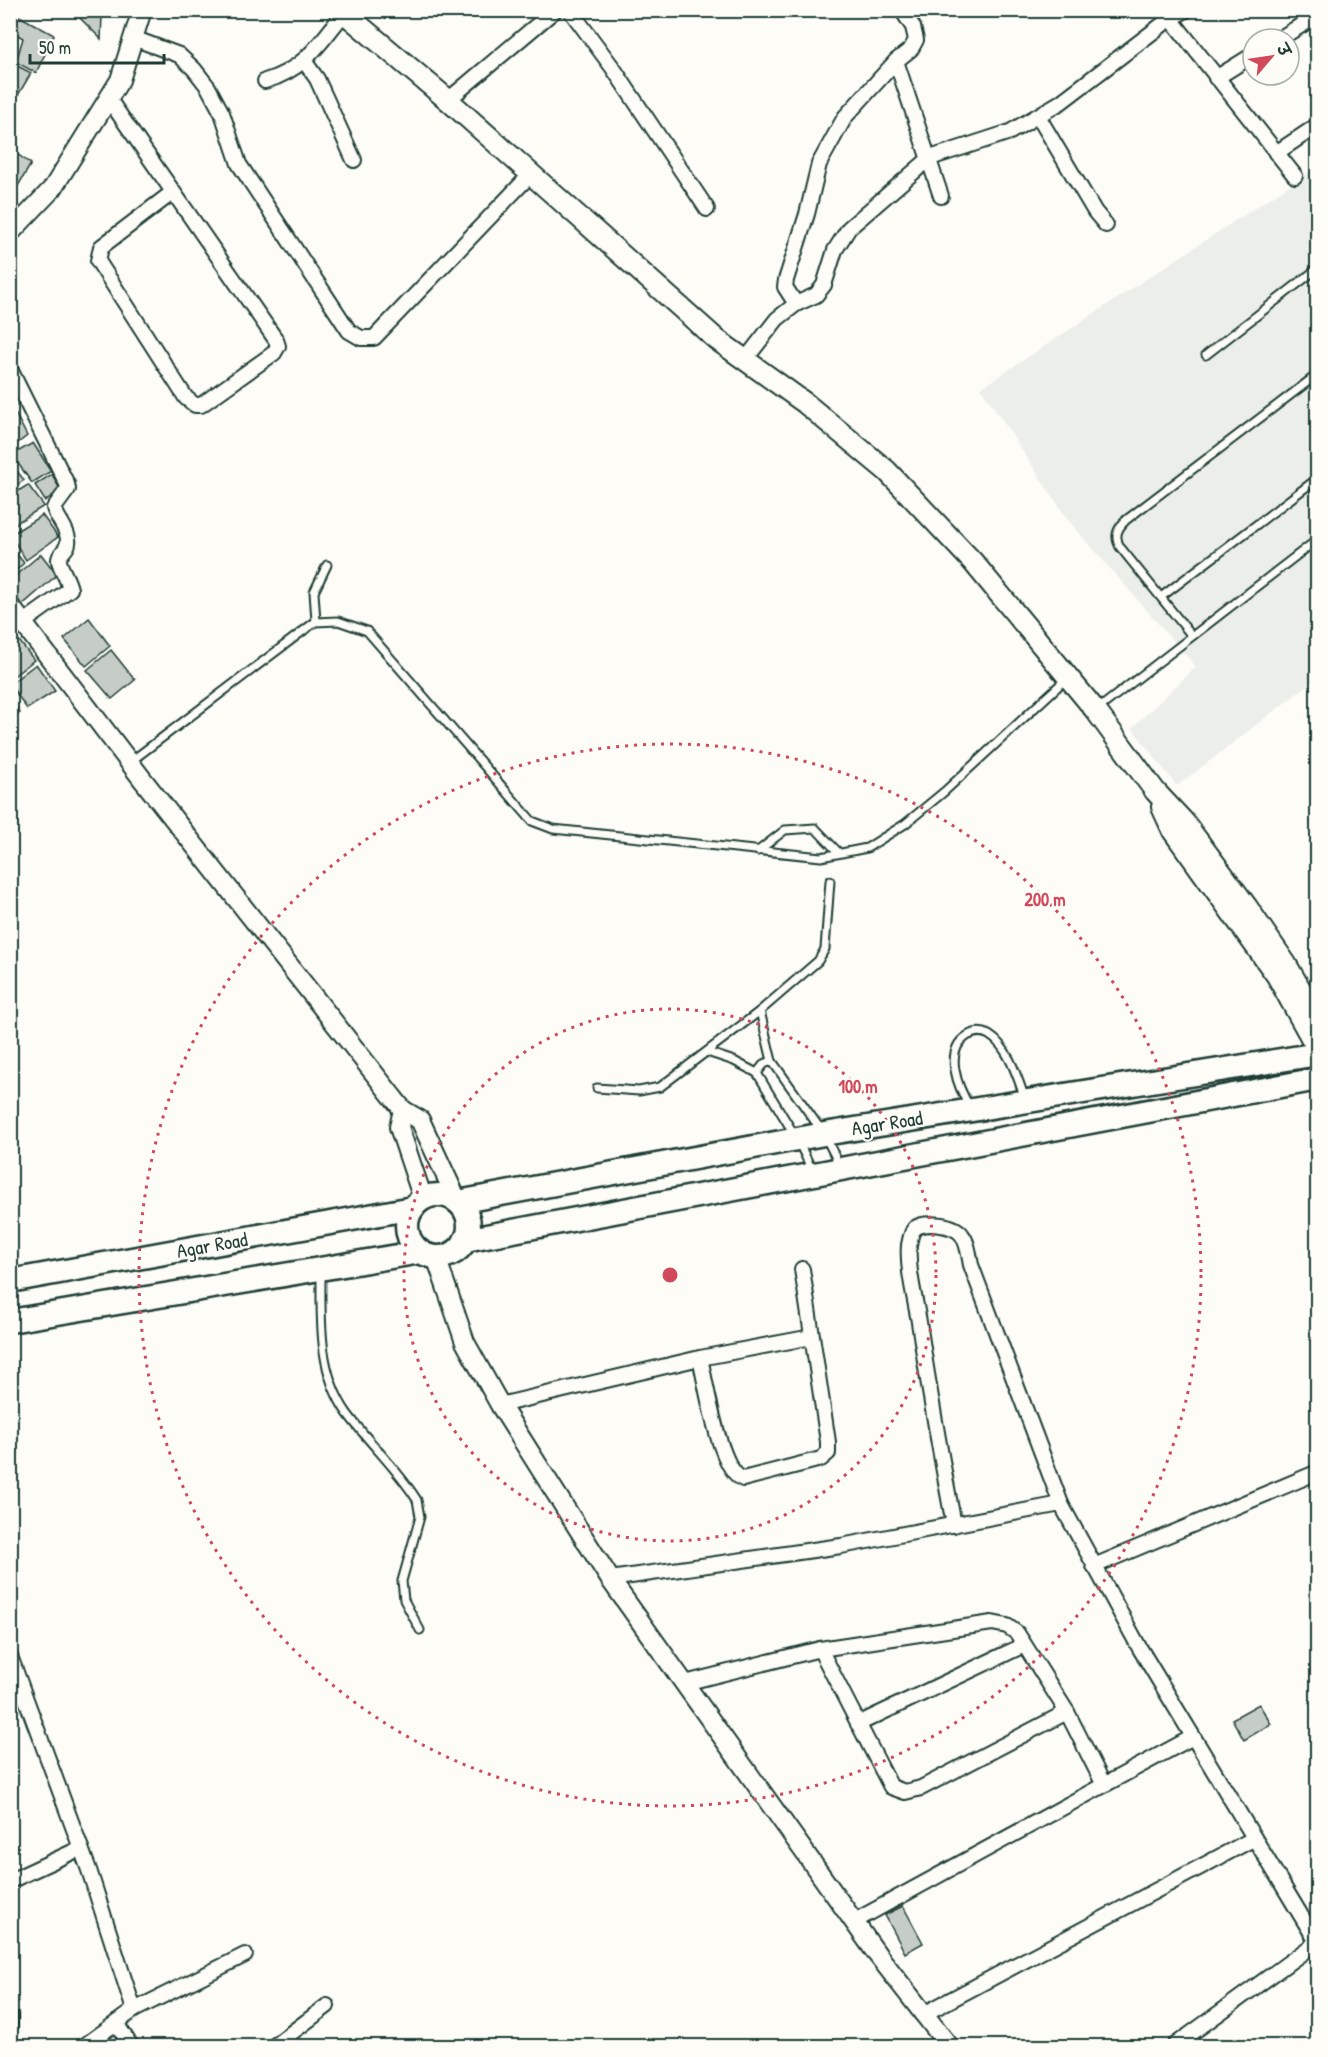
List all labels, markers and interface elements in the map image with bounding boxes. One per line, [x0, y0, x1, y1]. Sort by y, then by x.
scale bar [30, 27, 164, 65]
north arrow [1241, 27, 1301, 87]
text: 50 m [39, 35, 71, 60]
text: उ [1271, 38, 1297, 61]
text: 200 m [1025, 887, 1065, 912]
text: 100 m [838, 1074, 878, 1099]
street label: Agar Road [849, 1104, 925, 1141]
street label: Agar Road [174, 1225, 250, 1264]
centre of rings [660, 1265, 680, 1285]

